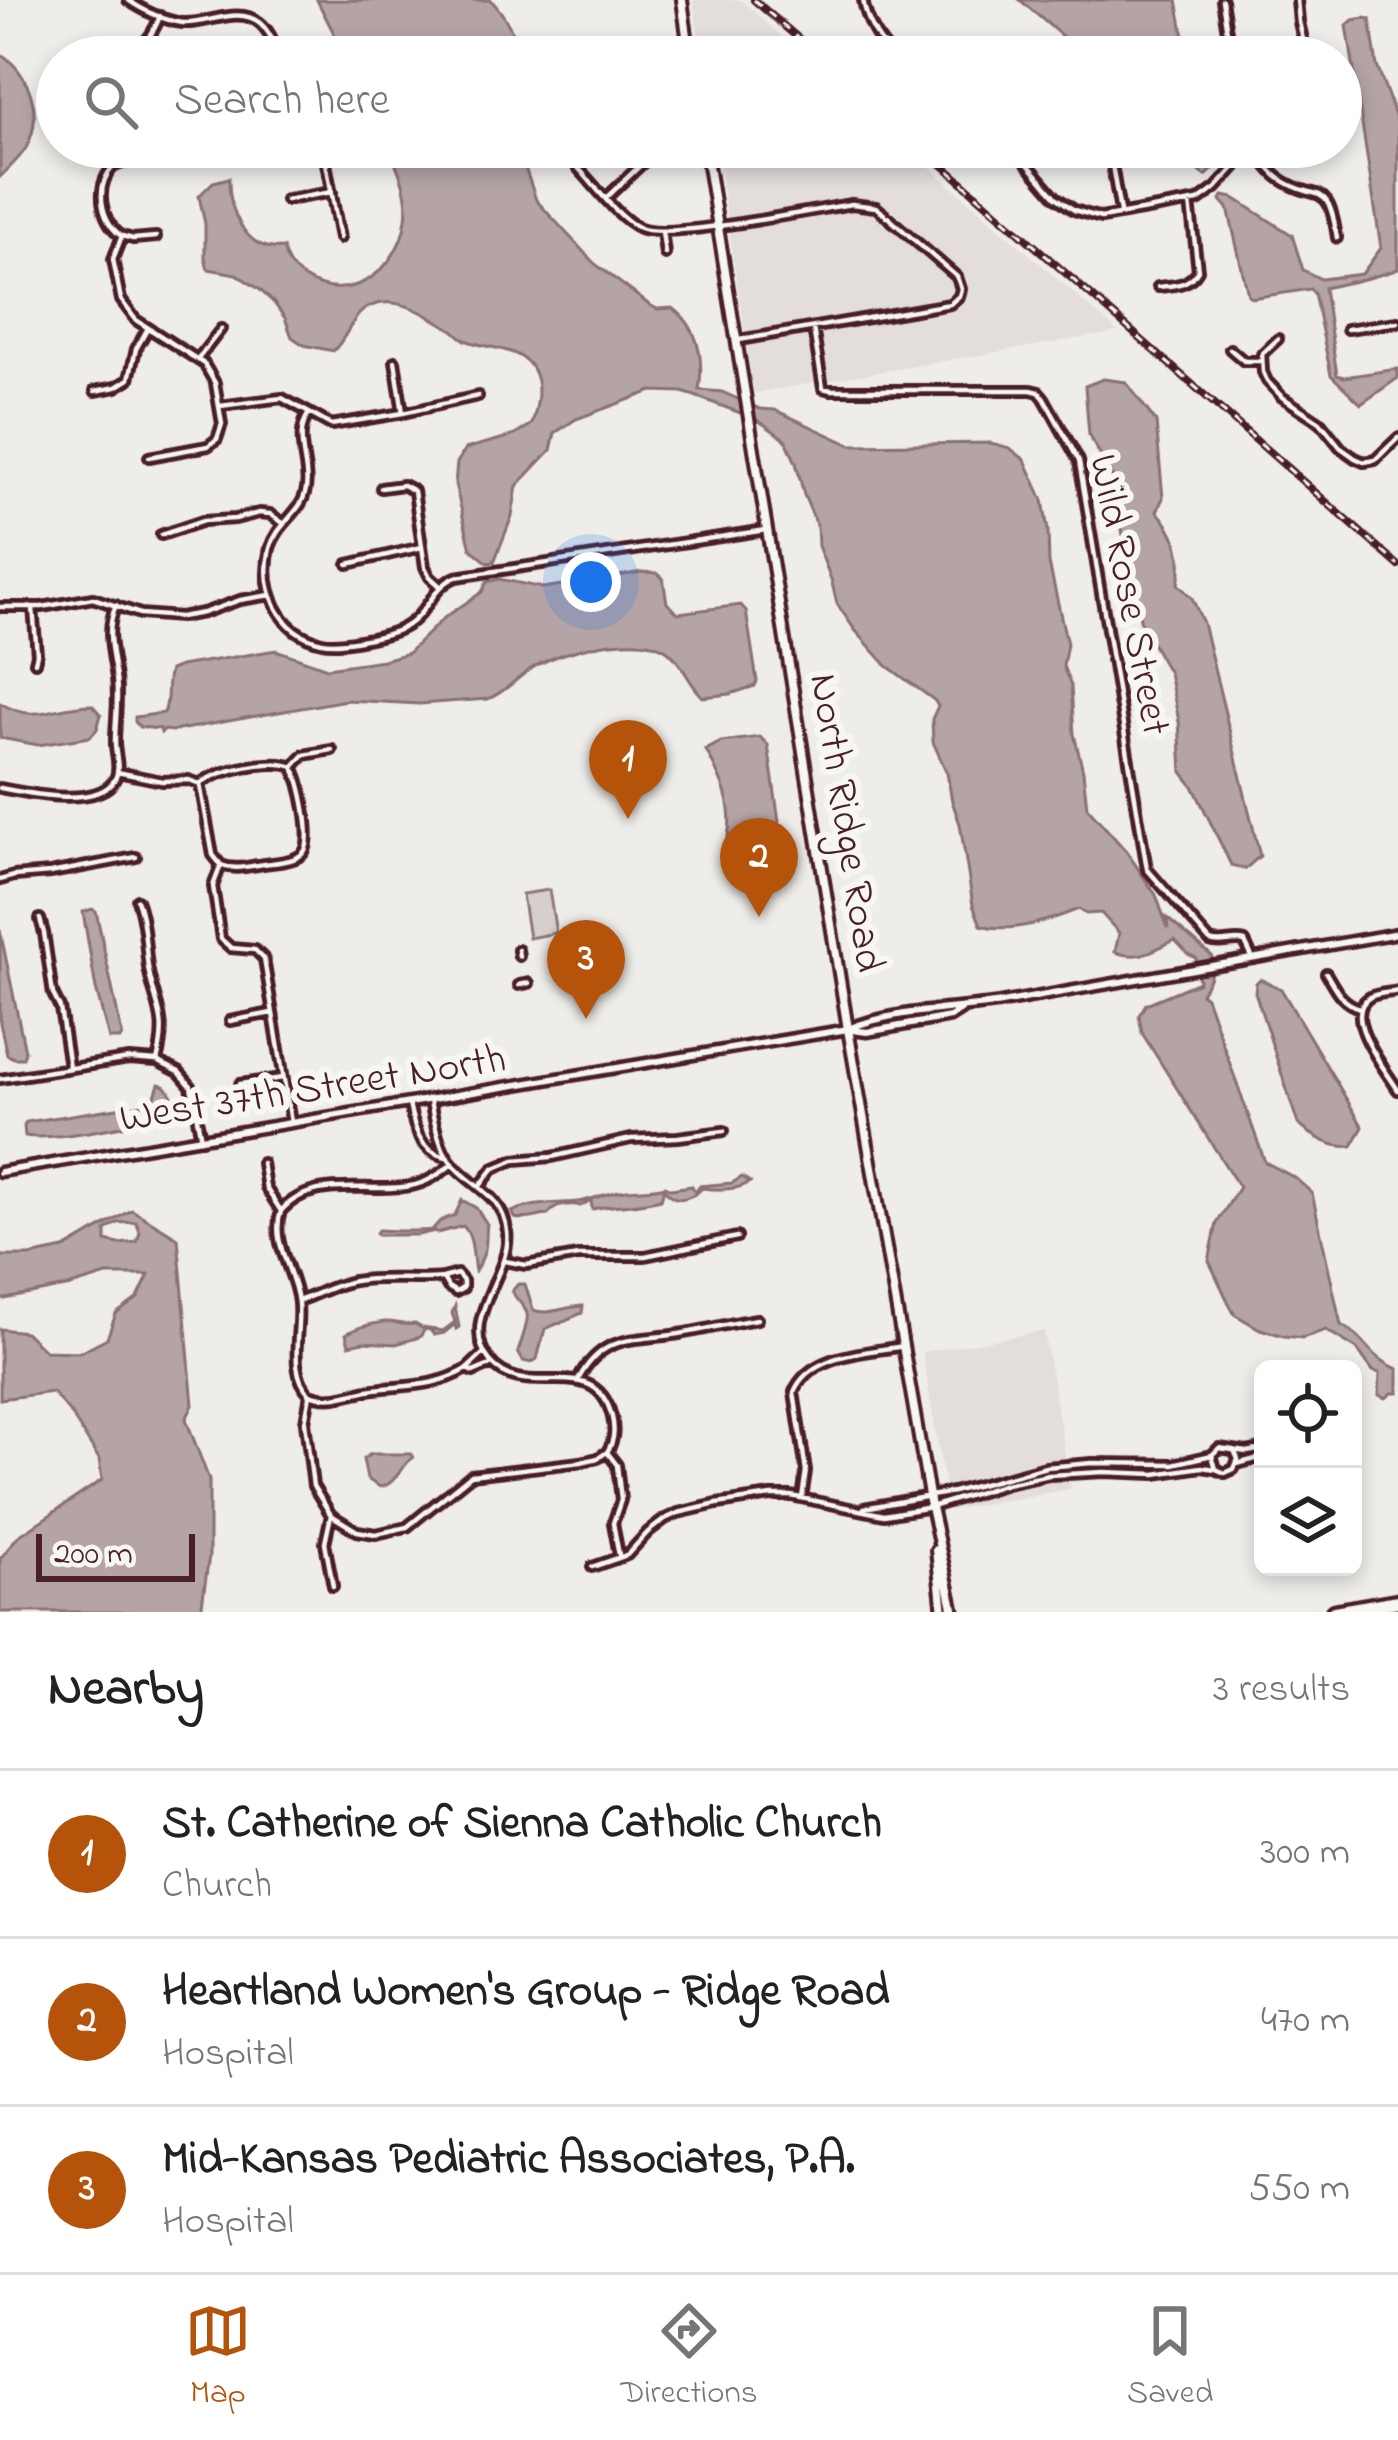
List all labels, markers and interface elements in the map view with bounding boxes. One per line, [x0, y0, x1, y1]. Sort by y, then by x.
search box [36, 36, 1362, 168]
icon: search [78, 69, 144, 135]
text: Search here [174, 69, 390, 135]
street label: Wild Rose Street [1071, 449, 1185, 741]
your location [561, 552, 621, 612]
street label: North Ridge Road [791, 669, 899, 977]
pin: 1 [589, 720, 667, 819]
pin: 2 [720, 818, 798, 917]
pin: 3 [547, 920, 625, 1019]
street label: West 37th Street North [116, 1029, 510, 1151]
map controls [1254, 1360, 1362, 1576]
button: locate [1254, 1360, 1362, 1468]
button: layers [1254, 1468, 1362, 1576]
scale bar [36, 1528, 195, 1581]
text: 200 m [54, 1531, 133, 1579]
text: Nearby [48, 1653, 204, 1728]
text: 3 results [1213, 1662, 1350, 1719]
text: St. Catherine of Sienna Catholic Church [162, 1792, 882, 1858]
text: 1 [81, 1825, 93, 1882]
text: 300 m [1260, 1825, 1350, 1882]
text: Church [162, 1858, 272, 1915]
text: Heartland Women's Group - Ridge Road [162, 1960, 889, 2026]
text: 2 [77, 1993, 97, 2050]
text: 470 m [1261, 1993, 1350, 2050]
text: Hospital [162, 2026, 294, 2083]
text: Mid-Kansas Pediatric Associates, P.A. [162, 2128, 855, 2194]
text: 3 [79, 2161, 95, 2218]
text: 550 m [1249, 2161, 1350, 2218]
text: Hospital [162, 2194, 294, 2251]
tab: Map [185, 2298, 251, 2418]
tab: Directions [620, 2298, 758, 2418]
tab: Saved [1127, 2298, 1213, 2418]

